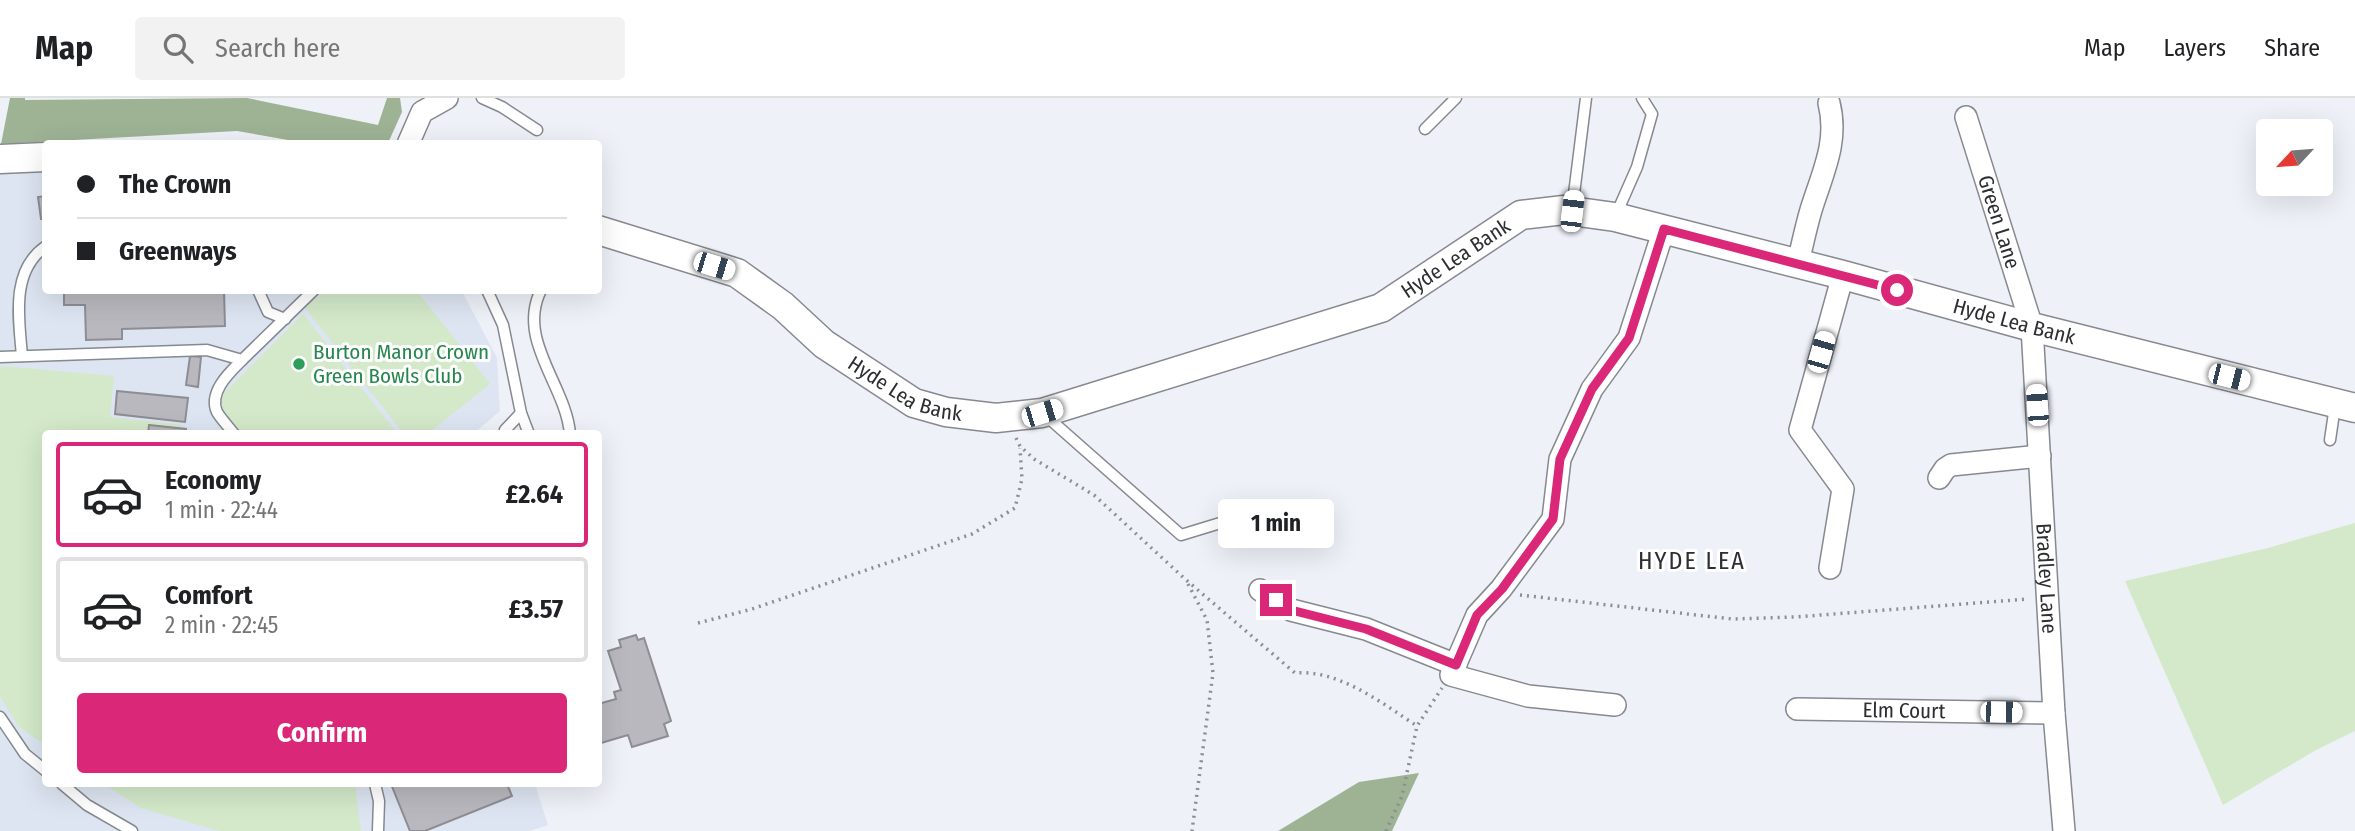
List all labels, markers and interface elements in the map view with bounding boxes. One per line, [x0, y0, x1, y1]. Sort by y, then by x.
search box [135, 17, 625, 80]
text: Map [35, 28, 93, 68]
icon: search [159, 29, 197, 67]
text: Search here [215, 33, 340, 64]
text: Map [2084, 34, 2126, 62]
text: Layers [2164, 34, 2226, 62]
text: Share [2264, 34, 2320, 62]
north arrow [2256, 119, 2333, 196]
map controls [2256, 119, 2333, 196]
text: The Crown [119, 169, 231, 200]
street label: Green Lane [1972, 172, 2026, 272]
car [1560, 189, 1585, 233]
street label: Hyde Lea Bank [1396, 213, 1515, 304]
text: Greenways [119, 236, 237, 267]
car [691, 250, 738, 282]
route start [1881, 274, 1913, 306]
street label: Hyde Lea Bank [1950, 293, 2078, 350]
car [1806, 329, 1837, 375]
place label: Burton Manor Crown Green Bowls Club [313, 339, 489, 389]
street label: Hyde Lea Bank [843, 350, 964, 427]
marker: Burton Manor Crown Green Bowls Club [291, 356, 307, 372]
car [2207, 362, 2252, 392]
car [2026, 383, 2049, 427]
car [1019, 397, 1066, 429]
icon: car [81, 463, 144, 526]
text: Economy [165, 465, 261, 496]
text: £2.64 [506, 479, 563, 510]
text: 1 min · 22:44 [165, 496, 278, 524]
callout: 1 min [1218, 498, 1334, 547]
text: 1 min [1251, 509, 1301, 537]
street label: Bradley Lane [2030, 522, 2062, 634]
district label: HYDE LEA [1638, 547, 1746, 575]
icon: car [81, 578, 144, 641]
text: Comfort [165, 580, 253, 611]
route end [1260, 584, 1292, 616]
text: £3.57 [508, 594, 563, 625]
text: 2 min · 22:45 [165, 611, 278, 639]
button: Confirm [77, 693, 567, 773]
street label: Elm Court [1862, 697, 1946, 724]
car [1980, 701, 2023, 723]

